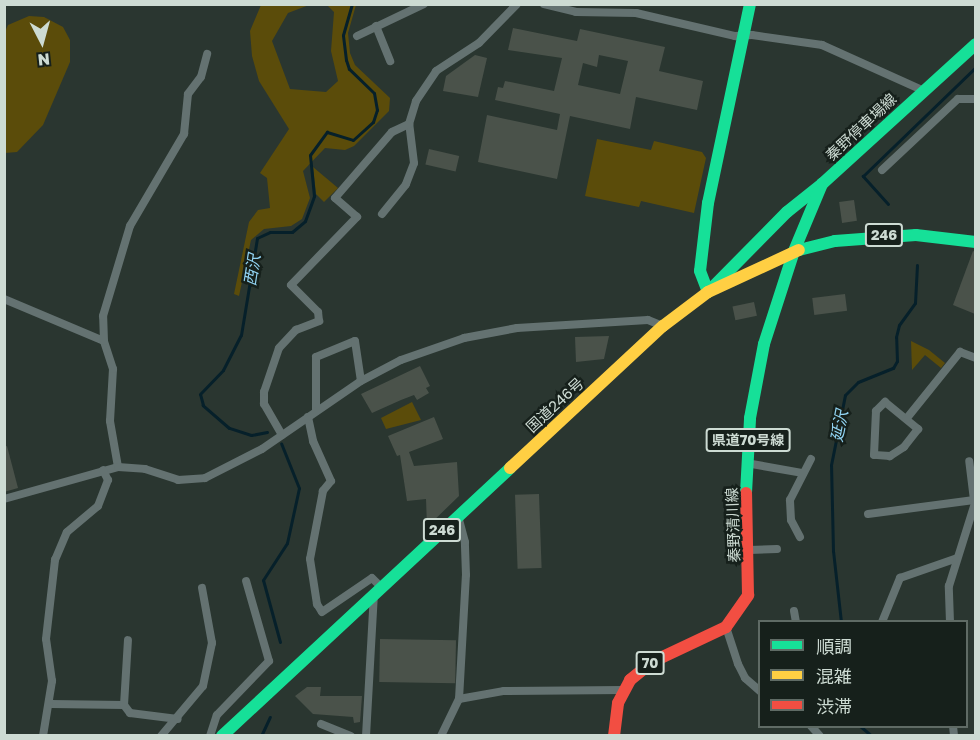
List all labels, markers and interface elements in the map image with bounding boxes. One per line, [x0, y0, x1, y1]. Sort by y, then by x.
north arrow [12, 12, 72, 72]
text: N [37, 49, 51, 70]
street label: 秦野停車場線 [822, 90, 900, 164]
road number: 246 [864, 224, 904, 246]
water label: 西沢 [240, 253, 264, 287]
street label: 国道246号 [523, 374, 587, 436]
water label: 延沢 [827, 408, 851, 444]
road number: 県道70号線 [704, 429, 792, 451]
street label: 秦野清川線 [723, 487, 743, 563]
road number: 246 [422, 519, 462, 541]
legend [758, 620, 968, 728]
text: 順調 [816, 635, 852, 657]
road number: 70 [635, 652, 665, 674]
text: 混雑 [816, 665, 852, 687]
text: 渋滞 [816, 695, 852, 717]

